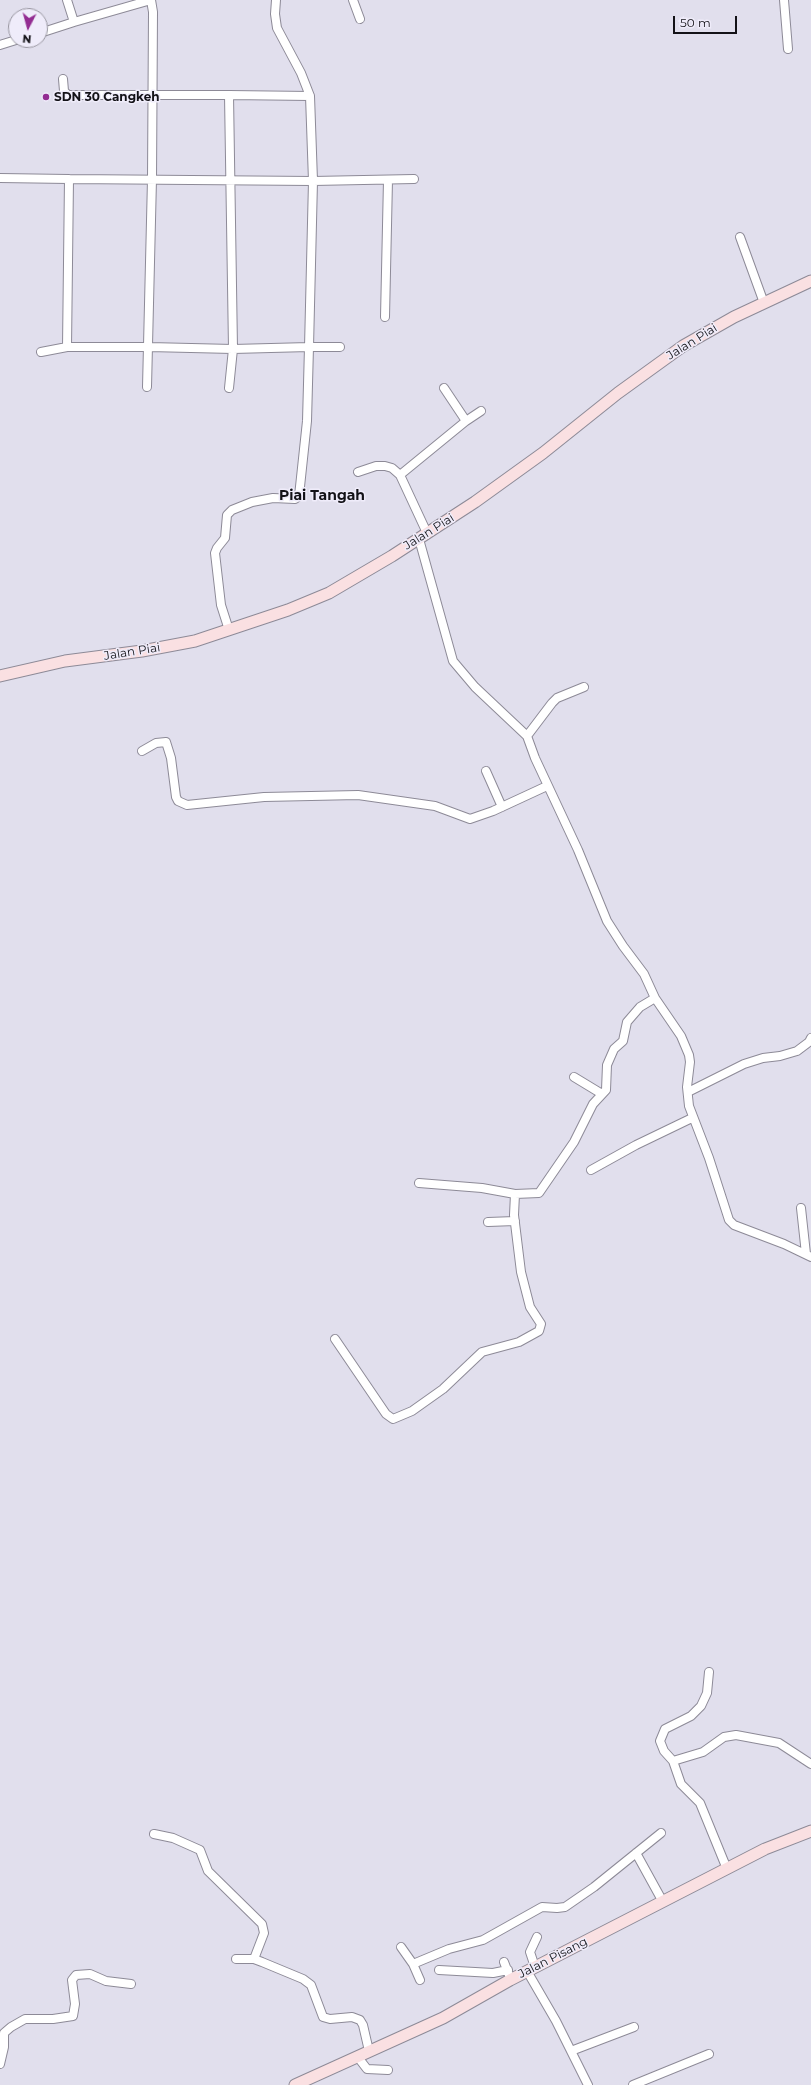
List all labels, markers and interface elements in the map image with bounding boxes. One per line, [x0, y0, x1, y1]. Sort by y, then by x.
north arrow [8, 8, 48, 48]
scale bar [675, 8, 739, 34]
text: 50 m [680, 15, 711, 30]
text: N [22, 32, 32, 46]
place label: SDN 30 Cangkeh [54, 90, 160, 104]
marker: SDN 30 Cangkeh [41, 92, 51, 102]
street label: Jalan Piai [664, 321, 720, 363]
district label: Piai Tangah [279, 488, 365, 504]
street label: Jalan Piai [401, 511, 457, 553]
street label: Jalan Piai [103, 640, 161, 664]
street label: Jalan Pisang [516, 1934, 590, 1982]

